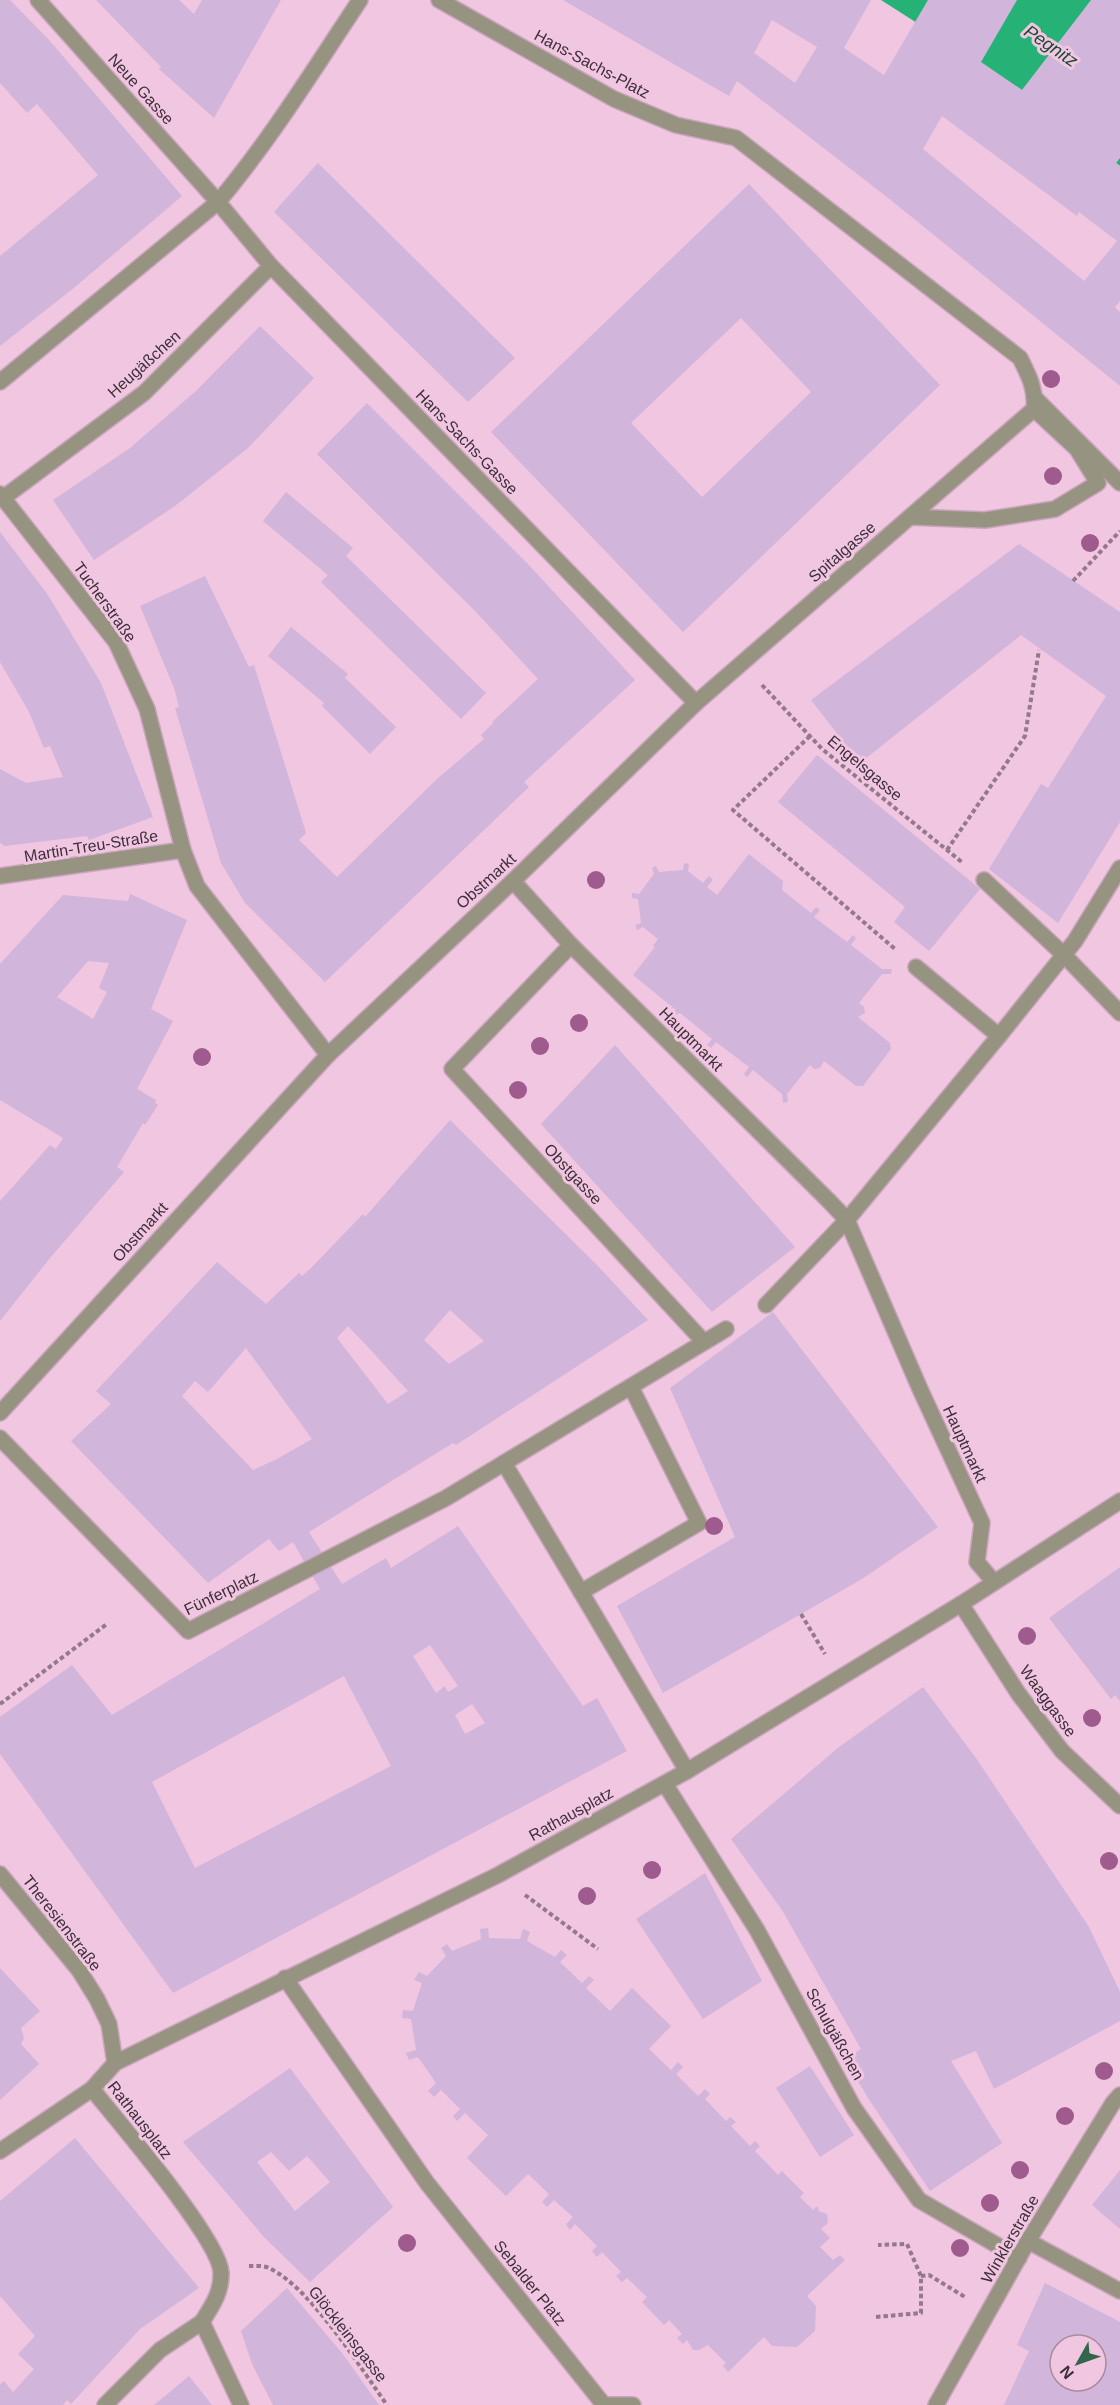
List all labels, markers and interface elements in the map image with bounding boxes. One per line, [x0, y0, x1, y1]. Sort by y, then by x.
water label: Pegnitz [1021, 21, 1081, 71]
street label: Hans-Sachs-Platz [531, 26, 653, 102]
street label: Neue Gasse [105, 50, 177, 128]
street label: Heugäßchen [104, 327, 184, 401]
street label: Hans-Sachs-Gasse [413, 386, 521, 498]
street label: Spitalgasse [805, 518, 879, 586]
street label: Tucherstraße [70, 559, 140, 645]
street label: Engelsgasse [824, 732, 906, 804]
street label: Martin-Treu-Straße [23, 827, 159, 865]
street label: Obstmarkt [453, 850, 520, 912]
street label: Hauptmarkt [656, 1004, 727, 1075]
street label: Obstgasse [541, 1140, 605, 1208]
street label: Obstmarkt [109, 1198, 171, 1265]
street label: Hauptmarkt [940, 1403, 990, 1486]
street label: Fünferplatz [181, 1568, 261, 1618]
street label: Waaggasse [1016, 1662, 1080, 1740]
street label: Rathausplatz [526, 1784, 616, 1844]
street label: Theresienstraße [19, 1872, 105, 1974]
street label: Schulgäßchen [803, 1985, 867, 2083]
street label: Rathausplatz [105, 2078, 175, 2162]
street label: Winklerstraße [978, 2192, 1042, 2286]
street label: Sebalder Platz [491, 2237, 569, 2329]
street label: Glöckleinsgasse [305, 2283, 391, 2385]
north arrow [1048, 2333, 1108, 2393]
text: N [1057, 2362, 1077, 2382]

